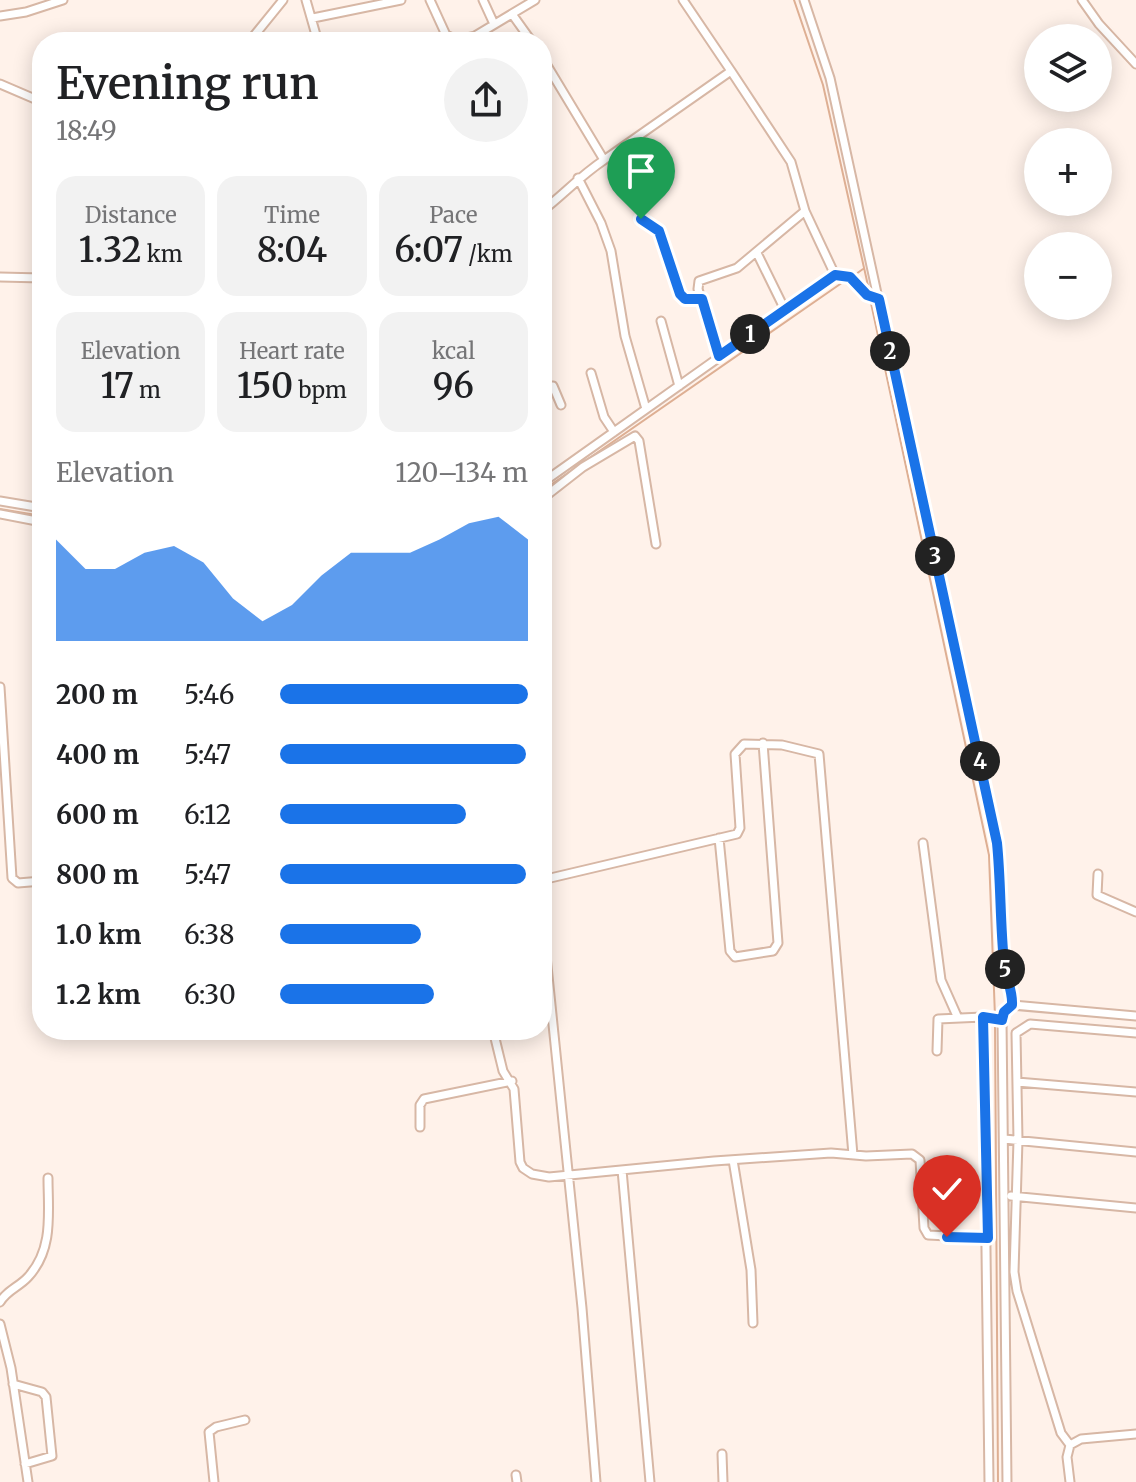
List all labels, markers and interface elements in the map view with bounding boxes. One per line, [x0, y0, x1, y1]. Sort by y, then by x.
map controls [1024, 24, 1112, 320]
button: layers [1024, 24, 1112, 112]
text: Evening run [56, 56, 319, 111]
button: share [444, 58, 528, 142]
text: 18:49 [56, 114, 117, 147]
button: + [1024, 128, 1112, 216]
pin [607, 137, 675, 219]
icon: arrive [619, 149, 663, 193]
text: Distance [85, 201, 177, 229]
text: Time [264, 201, 320, 229]
text: Pace [429, 201, 477, 229]
text: 1.32 [79, 229, 142, 271]
text: 8:04 [257, 229, 327, 271]
text: 6:07 [394, 229, 463, 271]
button: − [1024, 232, 1112, 320]
text: km [142, 240, 183, 268]
text: /km [463, 240, 513, 268]
pin: 1 [730, 314, 770, 354]
text: 1 [745, 320, 755, 348]
pin: 2 [870, 331, 910, 371]
text: Elevation [81, 337, 181, 365]
text: Heart rate [239, 337, 345, 365]
text: kcal [432, 337, 475, 365]
text: 2 [884, 337, 896, 365]
text: 17 [100, 365, 134, 407]
text: 150 [237, 365, 293, 407]
text: 96 [433, 365, 474, 407]
text: m [134, 376, 161, 404]
text: bpm [293, 376, 347, 404]
text: Elevation [56, 456, 174, 489]
text: 120–134 m [395, 456, 528, 489]
pin: 3 [915, 536, 955, 576]
text: 3 [929, 542, 941, 570]
text: 200 m [56, 678, 138, 711]
text: 5:46 [184, 678, 234, 711]
text: 400 m [56, 738, 139, 771]
text: 5:47 [184, 738, 231, 771]
pin: 4 [960, 741, 1000, 781]
text: 4 [973, 747, 987, 775]
text: 600 m [56, 798, 139, 831]
text: 6:12 [184, 798, 231, 831]
text: 800 m [56, 858, 139, 891]
text: 5:47 [184, 858, 231, 891]
text: 1.0 km [56, 918, 141, 951]
text: 6:38 [184, 918, 234, 951]
pin: 5 [985, 949, 1025, 989]
text: 5 [999, 955, 1011, 983]
text: 1.2 km [56, 978, 141, 1011]
text: 6:30 [184, 978, 236, 1011]
pin [913, 1155, 981, 1237]
icon: check [925, 1167, 969, 1211]

